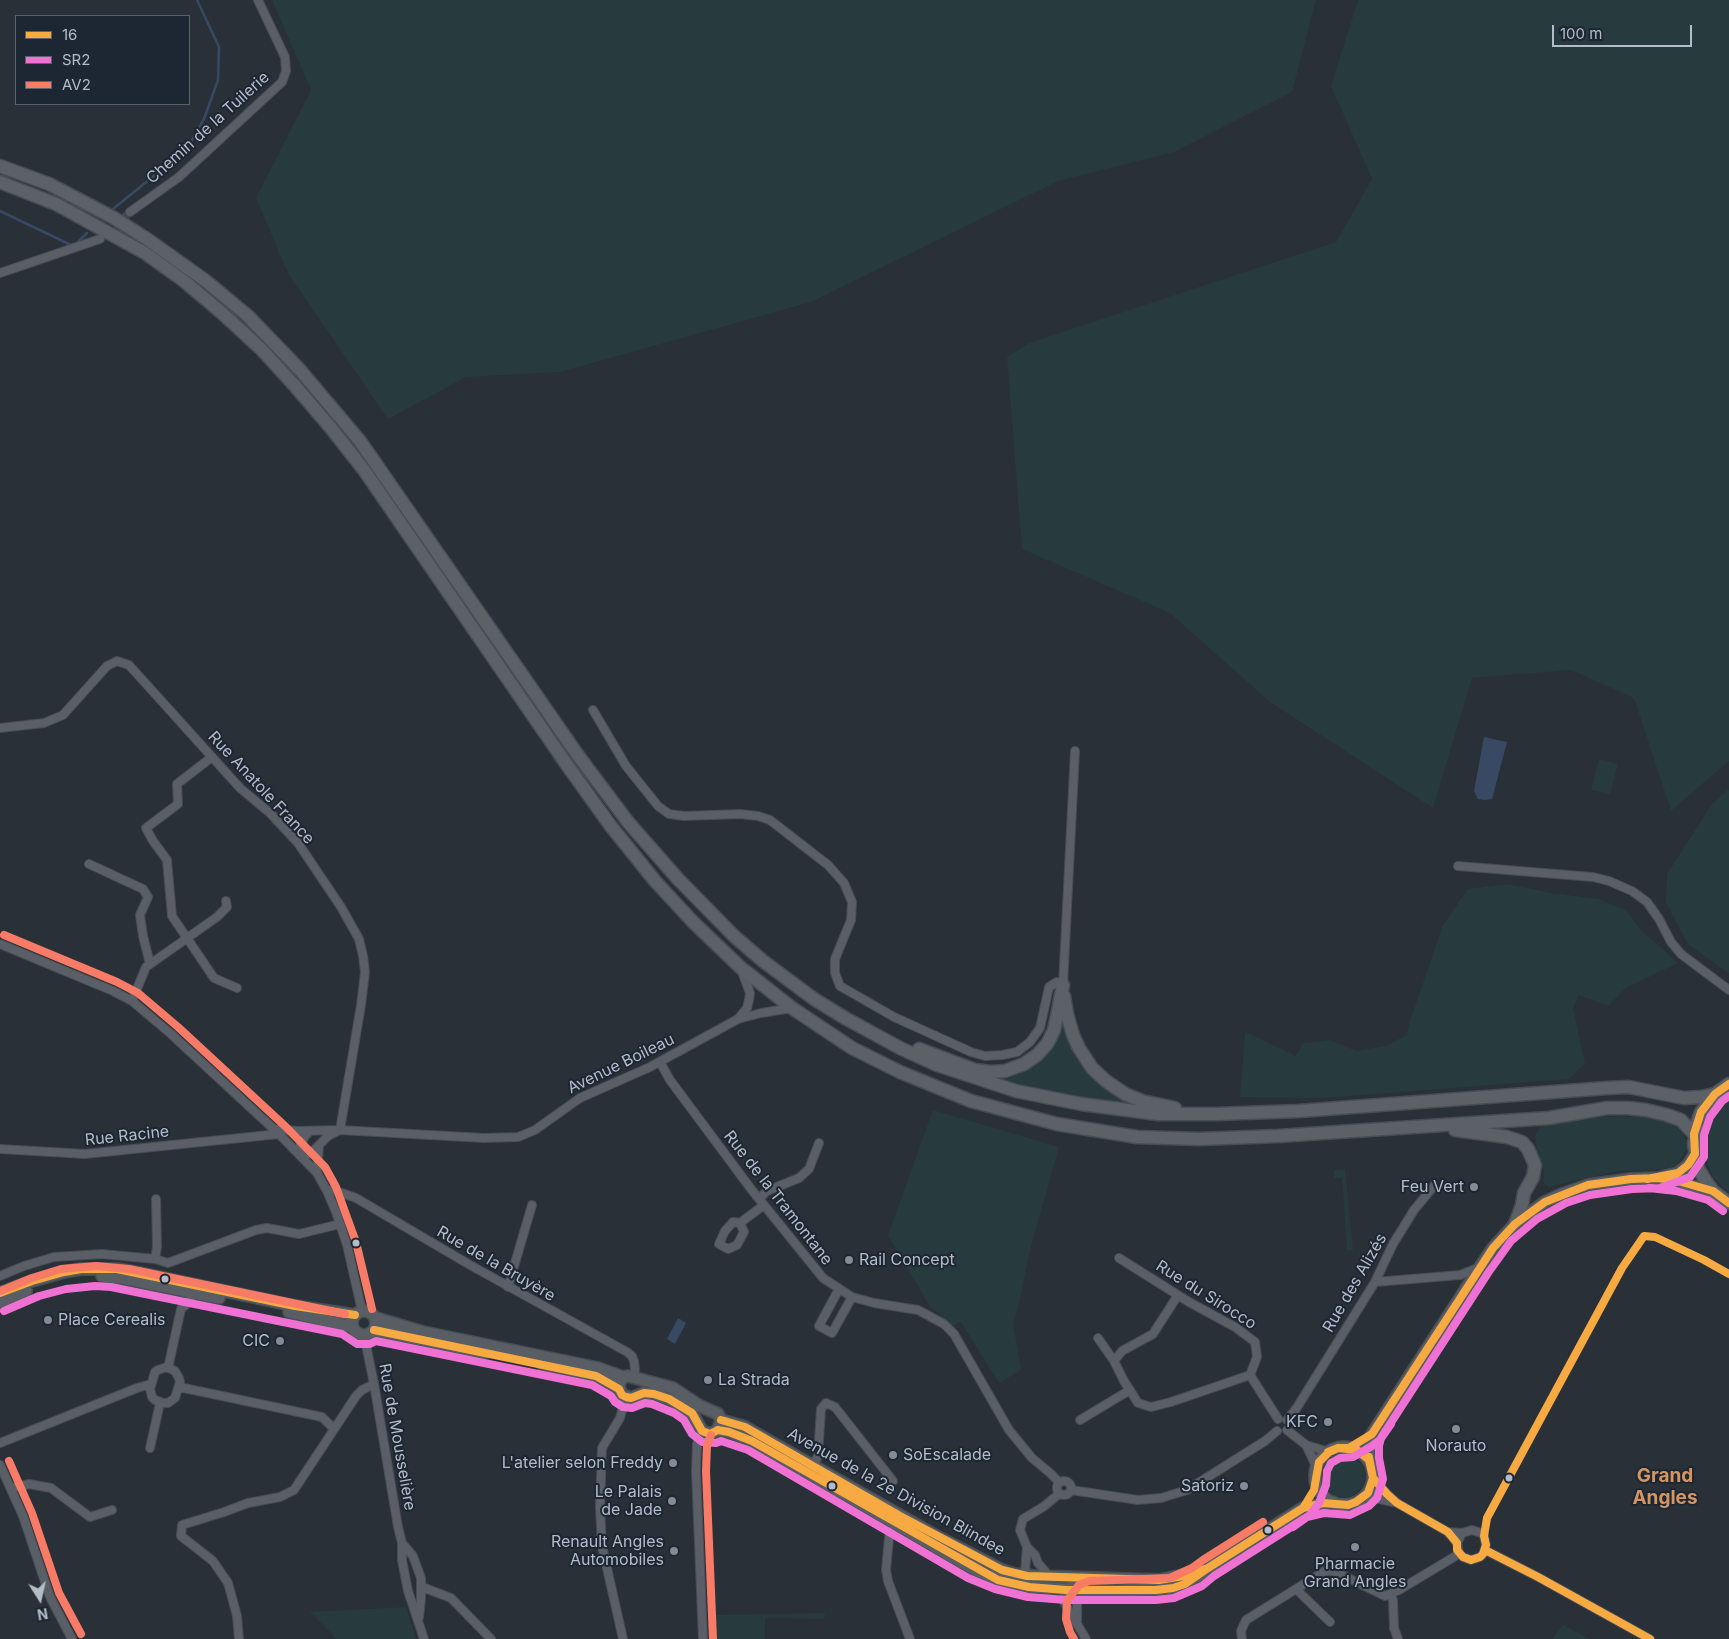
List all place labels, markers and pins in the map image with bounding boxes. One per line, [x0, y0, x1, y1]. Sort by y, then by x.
place label: Feu Vert [1401, 1177, 1464, 1197]
marker: Feu Vert [1468, 1181, 1480, 1193]
unlabelled marker [351, 1238, 361, 1248]
place label: Rail Concept [859, 1250, 955, 1270]
marker: Rail Concept [843, 1254, 855, 1266]
unlabelled marker [160, 1274, 170, 1284]
place label: Place Cerealis [58, 1310, 165, 1330]
marker: Place Cerealis [42, 1314, 54, 1326]
place label: CIC [242, 1331, 270, 1351]
marker: CIC [274, 1335, 286, 1347]
place label: La Strada [718, 1370, 790, 1390]
marker: La Strada [702, 1374, 714, 1386]
place label: KFC [1286, 1412, 1318, 1432]
marker: KFC [1322, 1416, 1334, 1428]
marker: Norauto [1450, 1423, 1462, 1435]
place label: Norauto [1426, 1436, 1486, 1456]
place label: SoEscalade [903, 1445, 991, 1465]
marker: SoEscalade [887, 1449, 899, 1461]
place label: L'atelier selon Freddy [502, 1453, 663, 1473]
marker: L'atelier selon Freddy [667, 1457, 679, 1469]
unlabelled marker [1504, 1473, 1514, 1483]
place label: Satoriz [1181, 1476, 1234, 1496]
marker: Satoriz [1238, 1480, 1250, 1492]
unlabelled marker [827, 1481, 837, 1491]
place label: Le Palais de Jade [595, 1482, 662, 1520]
marker: Le Palais de Jade [666, 1495, 678, 1507]
unlabelled marker [1263, 1525, 1273, 1535]
place label: Renault Angles Automobiles [551, 1532, 664, 1570]
marker: Pharmacie Grand Angles [1349, 1541, 1361, 1553]
marker: Renault Angles Automobiles [668, 1545, 680, 1557]
place label: Pharmacie Grand Angles [1304, 1554, 1406, 1592]

